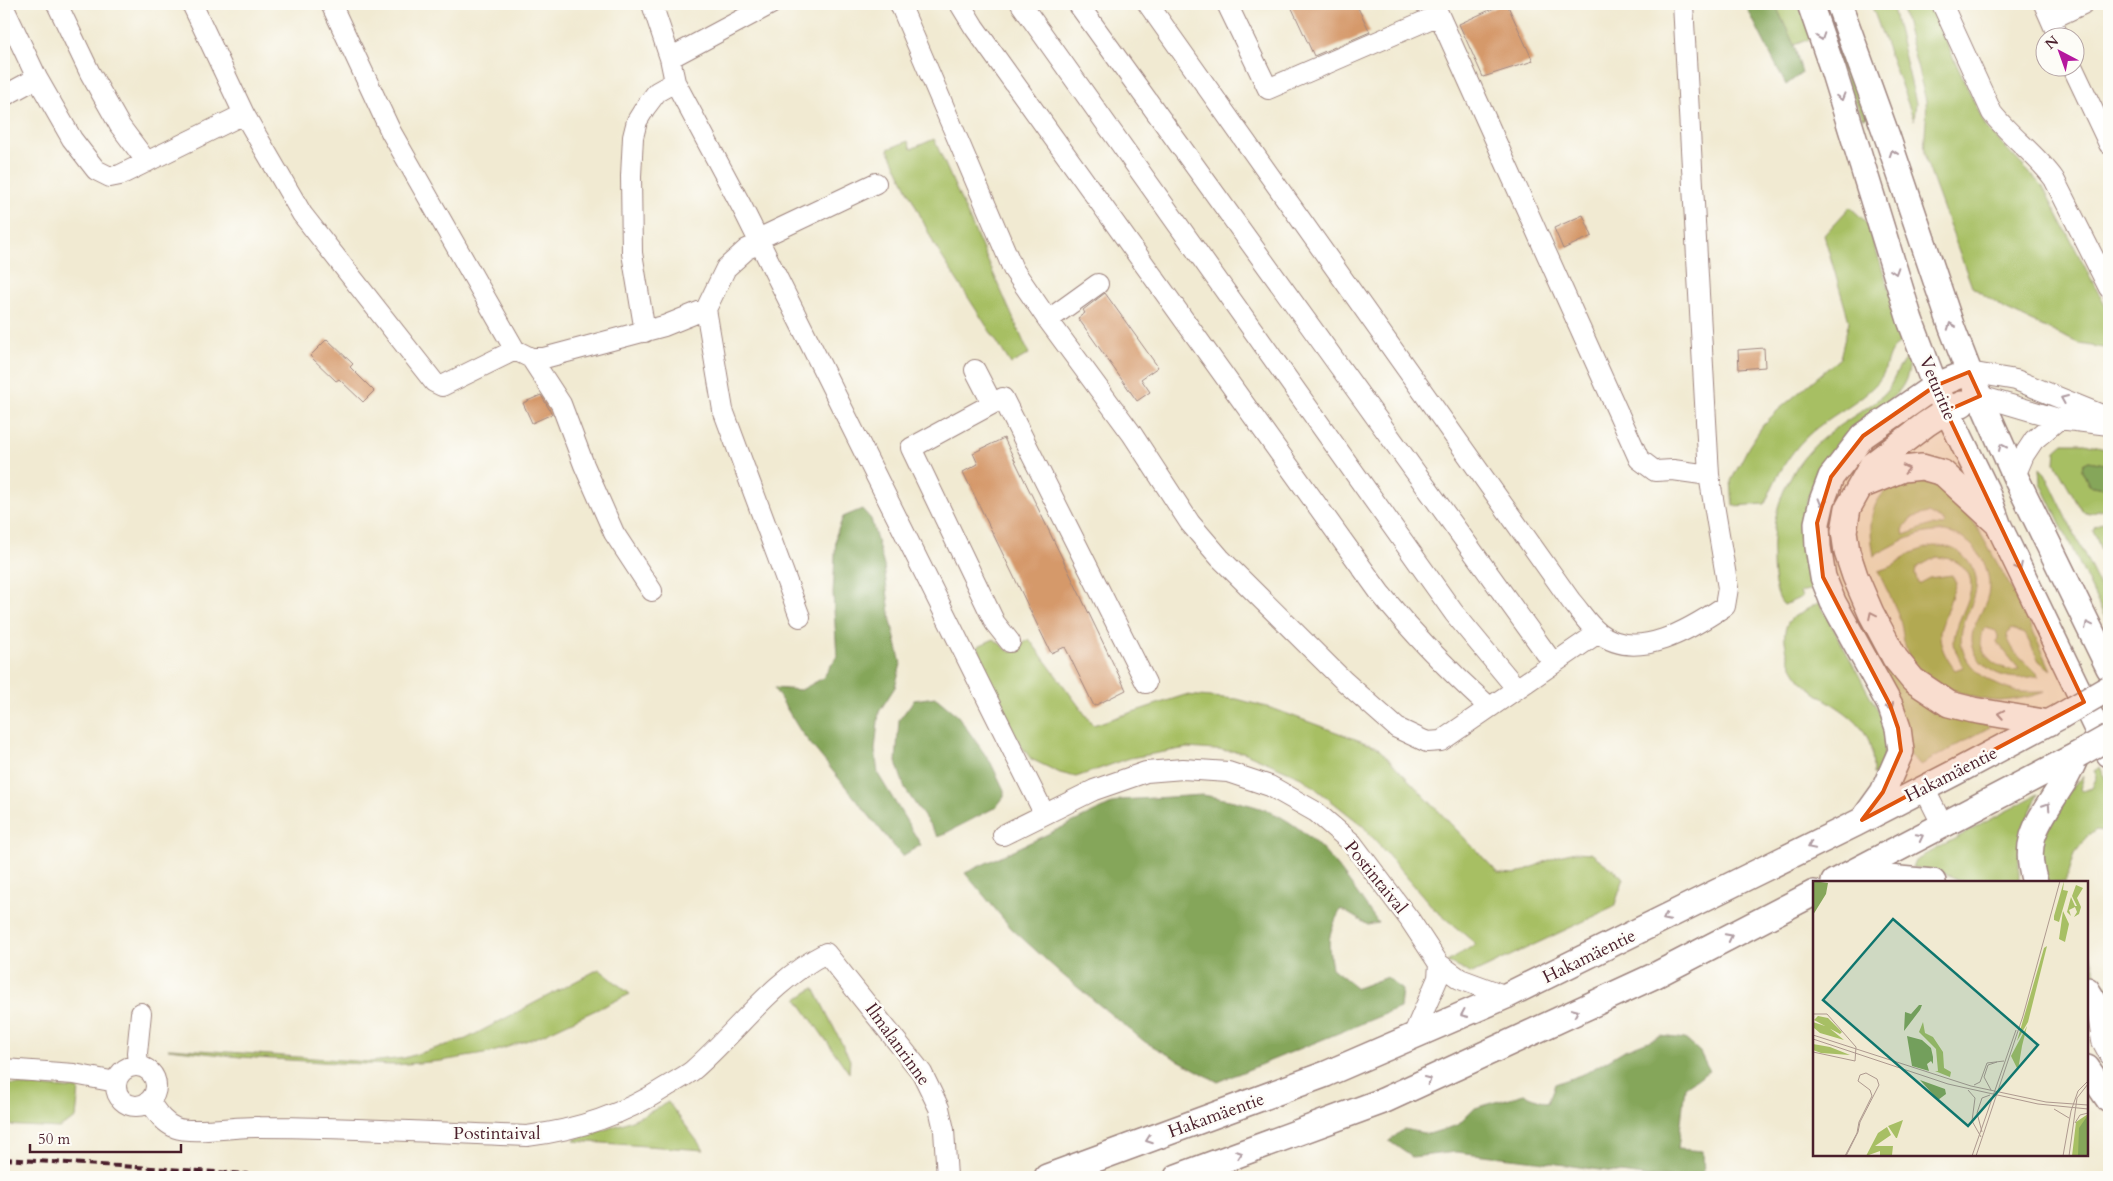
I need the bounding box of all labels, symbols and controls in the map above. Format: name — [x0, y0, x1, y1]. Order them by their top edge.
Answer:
north arrow — [2036, 28, 2086, 78]
text: N — [2041, 31, 2063, 54]
one-way arrow — [1816, 32, 1826, 41]
one-way arrow — [1835, 93, 1845, 101]
one-way arrow — [1889, 150, 1899, 158]
one-way arrow — [1889, 266, 1899, 275]
one-way arrow — [1947, 323, 1957, 331]
street label: Veturitie — [1913, 352, 1962, 424]
one-way arrow — [2060, 394, 2069, 405]
one-way arrow — [1998, 443, 2009, 452]
one-way arrow — [1902, 464, 1911, 475]
one-way arrow — [1818, 497, 1828, 506]
one-way arrow — [2013, 562, 2024, 571]
one-way arrow — [1868, 611, 1878, 620]
one-way arrow — [2084, 621, 2094, 630]
one-way arrow — [1884, 702, 1895, 711]
one-way arrow — [1996, 710, 2005, 720]
street label: Hakamäentie — [1901, 740, 2002, 808]
one-way arrow — [2041, 802, 2050, 812]
one-way arrow — [1915, 833, 1924, 844]
street label: Postintaival — [1338, 835, 1413, 919]
one-way arrow — [1807, 840, 1816, 850]
inset map — [1813, 881, 2088, 1156]
one-way arrow — [1662, 912, 1671, 922]
street label: Hakamäentie — [1538, 923, 1640, 990]
one-way arrow — [1723, 933, 1732, 943]
street label: Ilmalanrinne — [859, 998, 936, 1091]
one-way arrow — [1460, 1008, 1469, 1019]
one-way arrow — [1570, 1008, 1579, 1019]
one-way arrow — [1422, 1077, 1431, 1087]
street label: Hakamäentie — [1165, 1086, 1268, 1144]
scale bar — [30, 1121, 181, 1153]
street label: Postintaival — [453, 1121, 541, 1146]
text: 50 m — [38, 1129, 70, 1149]
one-way arrow — [1145, 1134, 1153, 1144]
one-way arrow — [1234, 1150, 1243, 1160]

